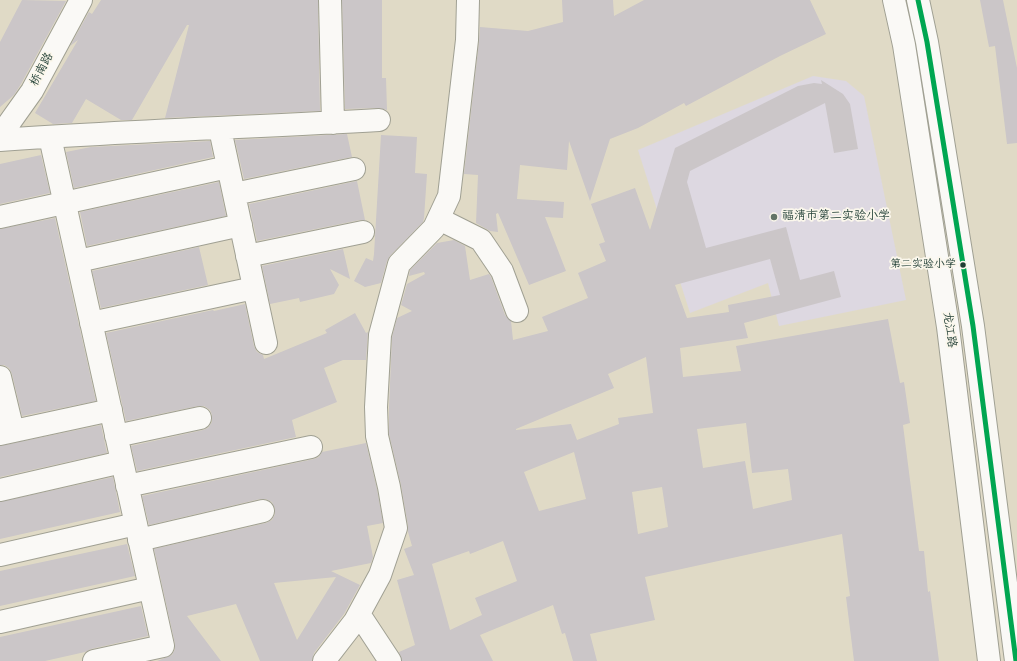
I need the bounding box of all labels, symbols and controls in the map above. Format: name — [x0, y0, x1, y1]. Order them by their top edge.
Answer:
street label: 桥南路 — [28, 51, 58, 89]
place label: 福清市第二实验小学 — [782, 210, 890, 224]
marker: 福清市第二实验小学 — [769, 212, 779, 222]
place label: 第二实验小学 — [890, 258, 956, 272]
marker: 第二实验小学 — [958, 260, 968, 270]
street label: 龙江路 — [938, 311, 958, 349]

